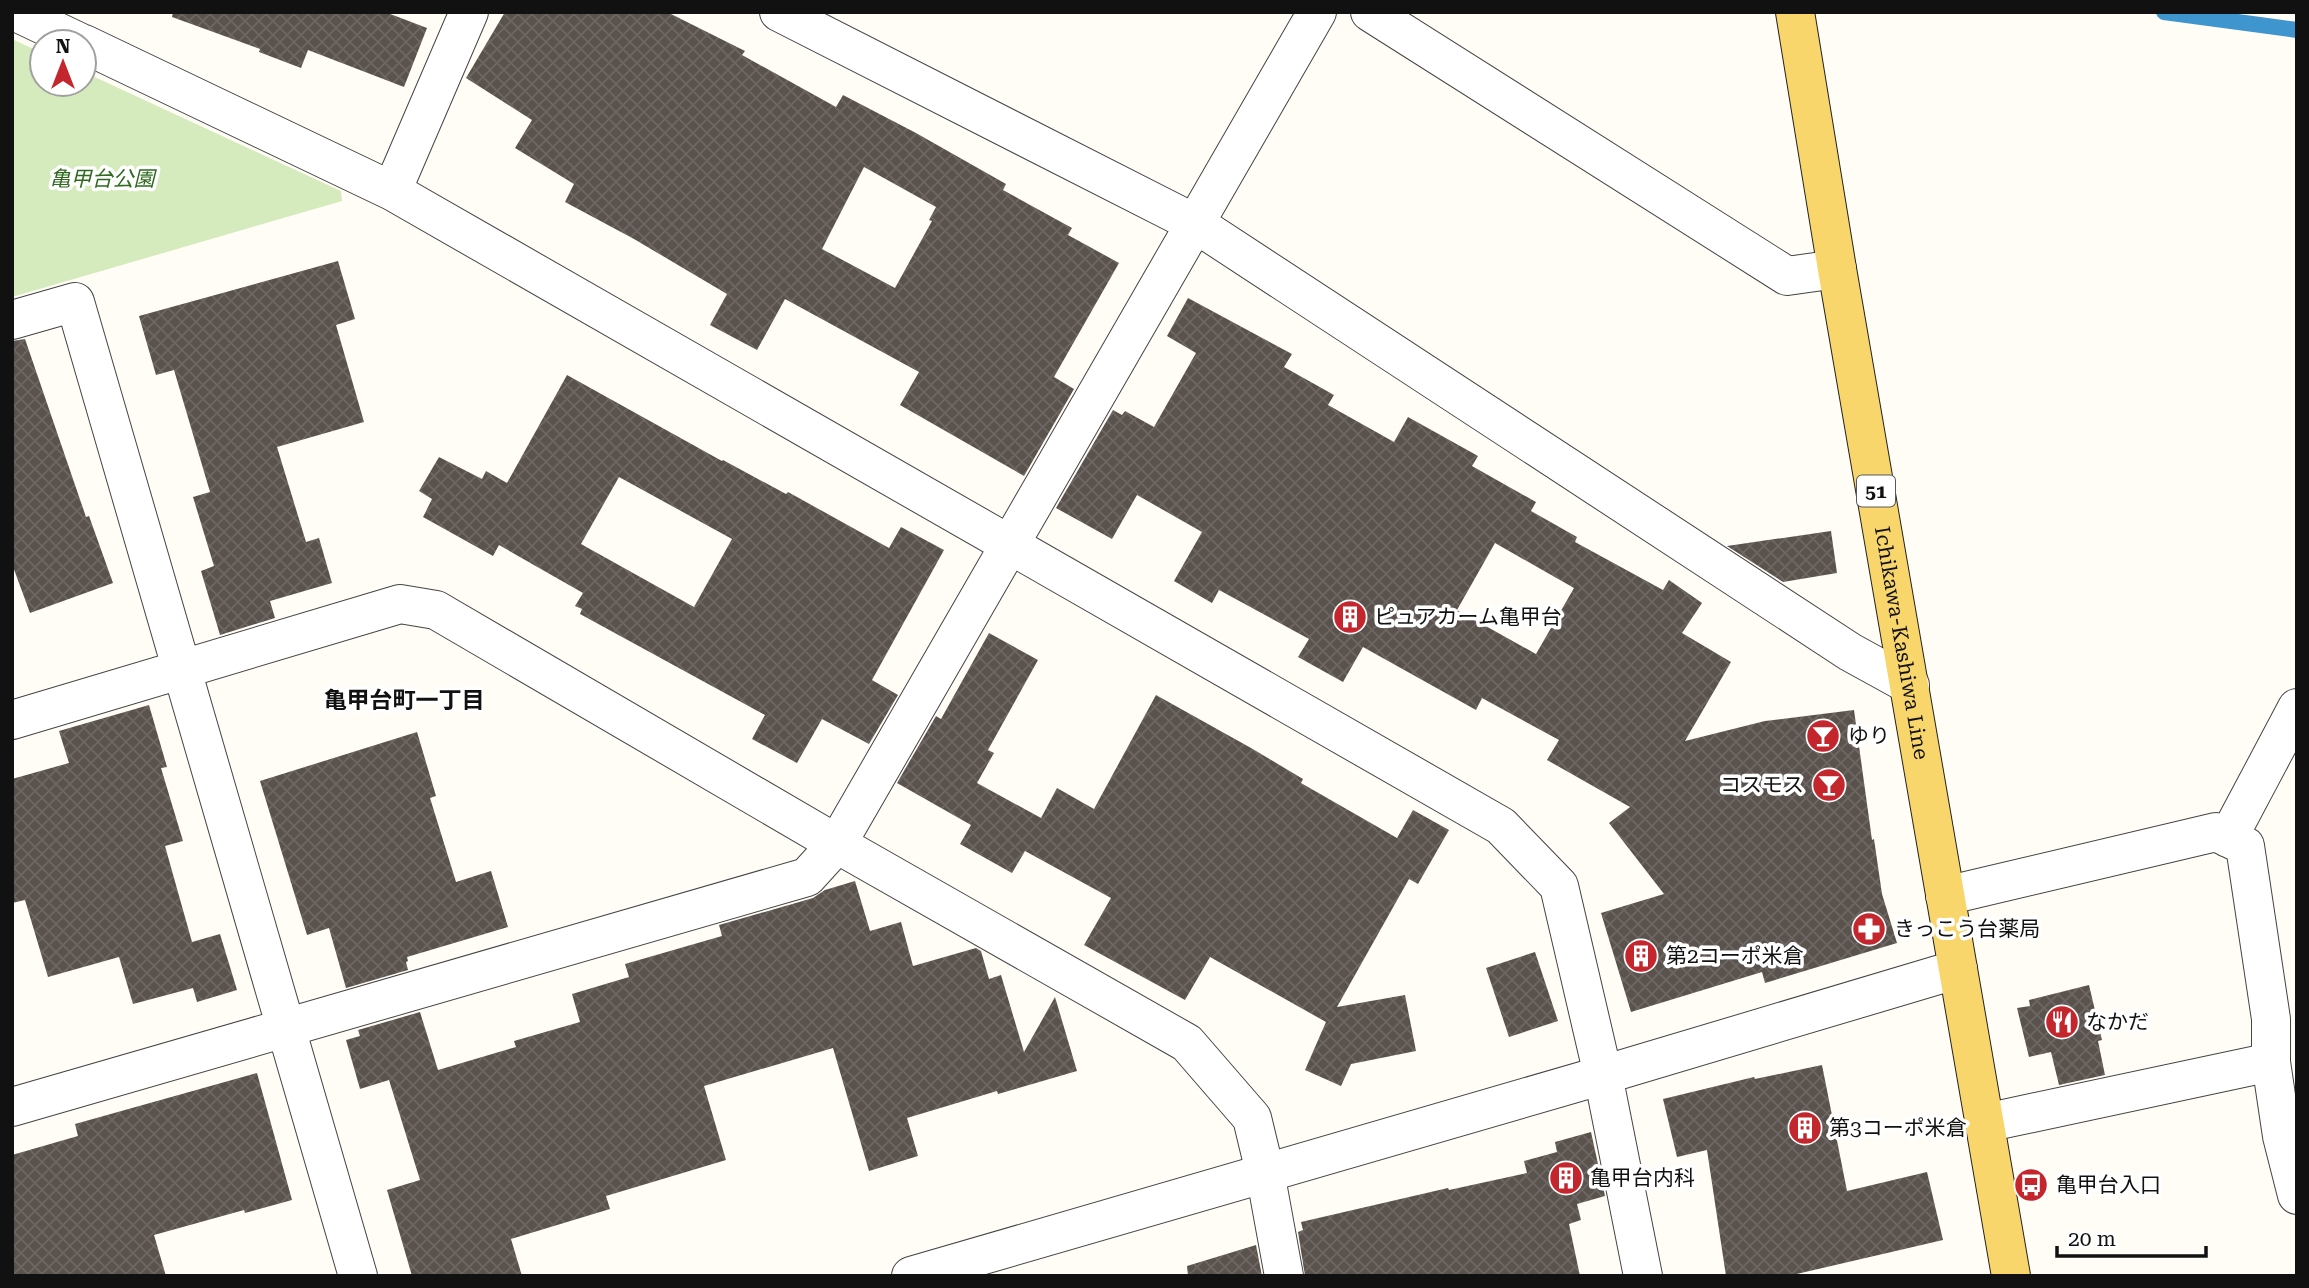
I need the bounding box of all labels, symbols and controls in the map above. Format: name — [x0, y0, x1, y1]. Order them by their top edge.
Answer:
north arrow — [28, 28, 98, 98]
text: N — [56, 35, 71, 58]
park label: 亀甲台公園 — [50, 167, 157, 191]
road number: 51 — [1857, 476, 1895, 506]
street label: Ichikawa-Kashiwa Line — [1870, 525, 1934, 761]
building icon: ピュアカーム亀甲台 — [1331, 598, 1369, 636]
place label: ピュアカーム亀甲台 — [1374, 605, 1562, 629]
district label: 亀甲台町一丁目 — [324, 687, 485, 714]
bar icon: ゆり — [1804, 717, 1842, 755]
place label: ゆり — [1848, 724, 1890, 748]
bar icon: コスモス — [1810, 766, 1848, 804]
place label: コスモス — [1720, 773, 1804, 797]
pharmacy icon: きっこう台薬局 — [1850, 910, 1888, 948]
place label: きっこう台薬局 — [1894, 917, 2040, 941]
building icon: 第2コーポ米倉 — [1622, 937, 1660, 975]
place label: 第2コーポ米倉 — [1666, 944, 1804, 968]
restaurant icon: なかだ — [2043, 1003, 2081, 1041]
place label: なかだ — [2086, 1010, 2149, 1034]
building icon: 第3コーポ米倉 — [1786, 1109, 1824, 1147]
place label: 第3コーポ米倉 — [1829, 1116, 1967, 1140]
building icon: 亀甲台内科 — [1547, 1159, 1585, 1197]
place label: 亀甲台内科 — [1590, 1166, 1695, 1190]
bus stop icon: 亀甲台入口 — [2012, 1166, 2050, 1204]
place label: 亀甲台入口 — [2056, 1173, 2161, 1197]
scale bar — [2057, 1214, 2206, 1258]
text: 20 m — [2068, 1227, 2116, 1251]

